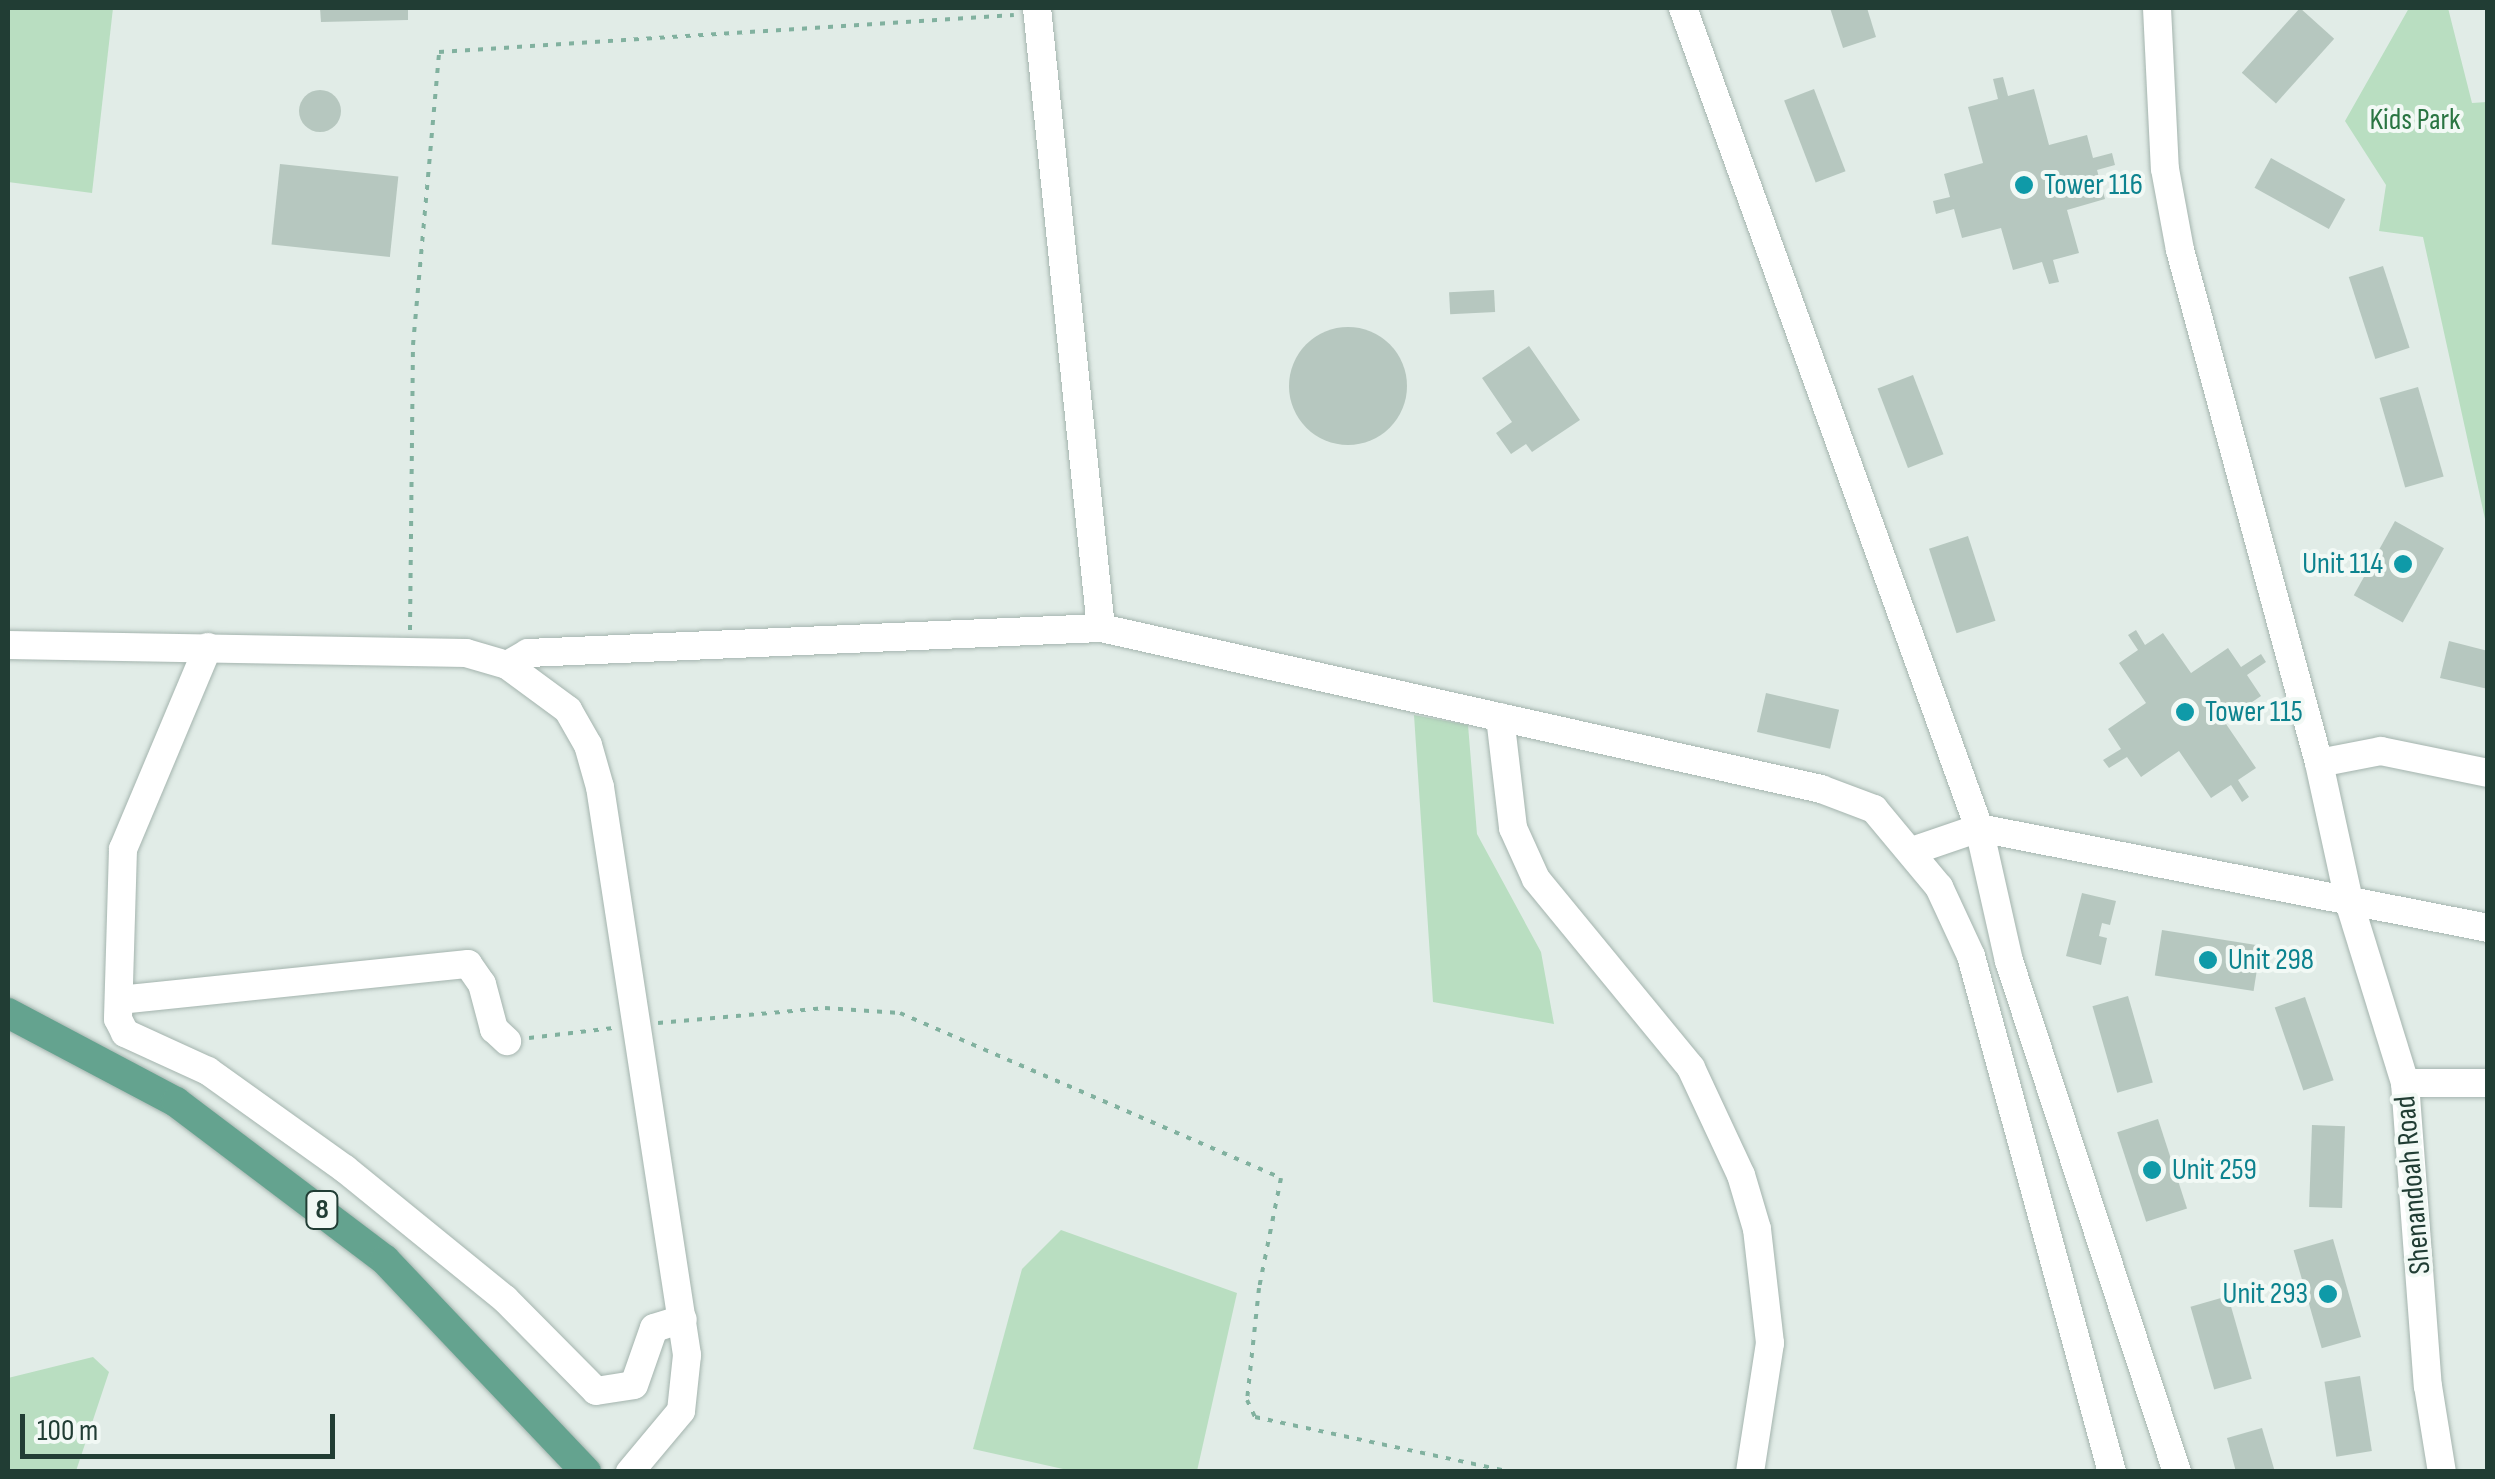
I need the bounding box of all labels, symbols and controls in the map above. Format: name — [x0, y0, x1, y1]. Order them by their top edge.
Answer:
park label: Kids Park — [2369, 102, 2461, 138]
place label: Tower 116 — [2044, 167, 2143, 203]
marker: Tower 116 — [2013, 174, 2035, 196]
place label: Unit 114 — [2302, 546, 2383, 582]
marker: Unit 114 — [2392, 553, 2414, 575]
place label: Tower 115 — [2205, 694, 2303, 730]
marker: Tower 115 — [2174, 701, 2196, 723]
place label: Unit 298 — [2228, 942, 2314, 978]
marker: Unit 298 — [2197, 949, 2219, 971]
street label: Shenandoah Road — [2387, 1094, 2439, 1276]
place label: Unit 259 — [2172, 1152, 2257, 1188]
marker: Unit 259 — [2141, 1159, 2163, 1181]
road number: 8 — [304, 1187, 340, 1233]
place label: Unit 293 — [2223, 1276, 2308, 1312]
marker: Unit 293 — [2317, 1283, 2339, 1305]
scale bar — [25, 1394, 340, 1456]
text: 100 m — [37, 1413, 98, 1449]

